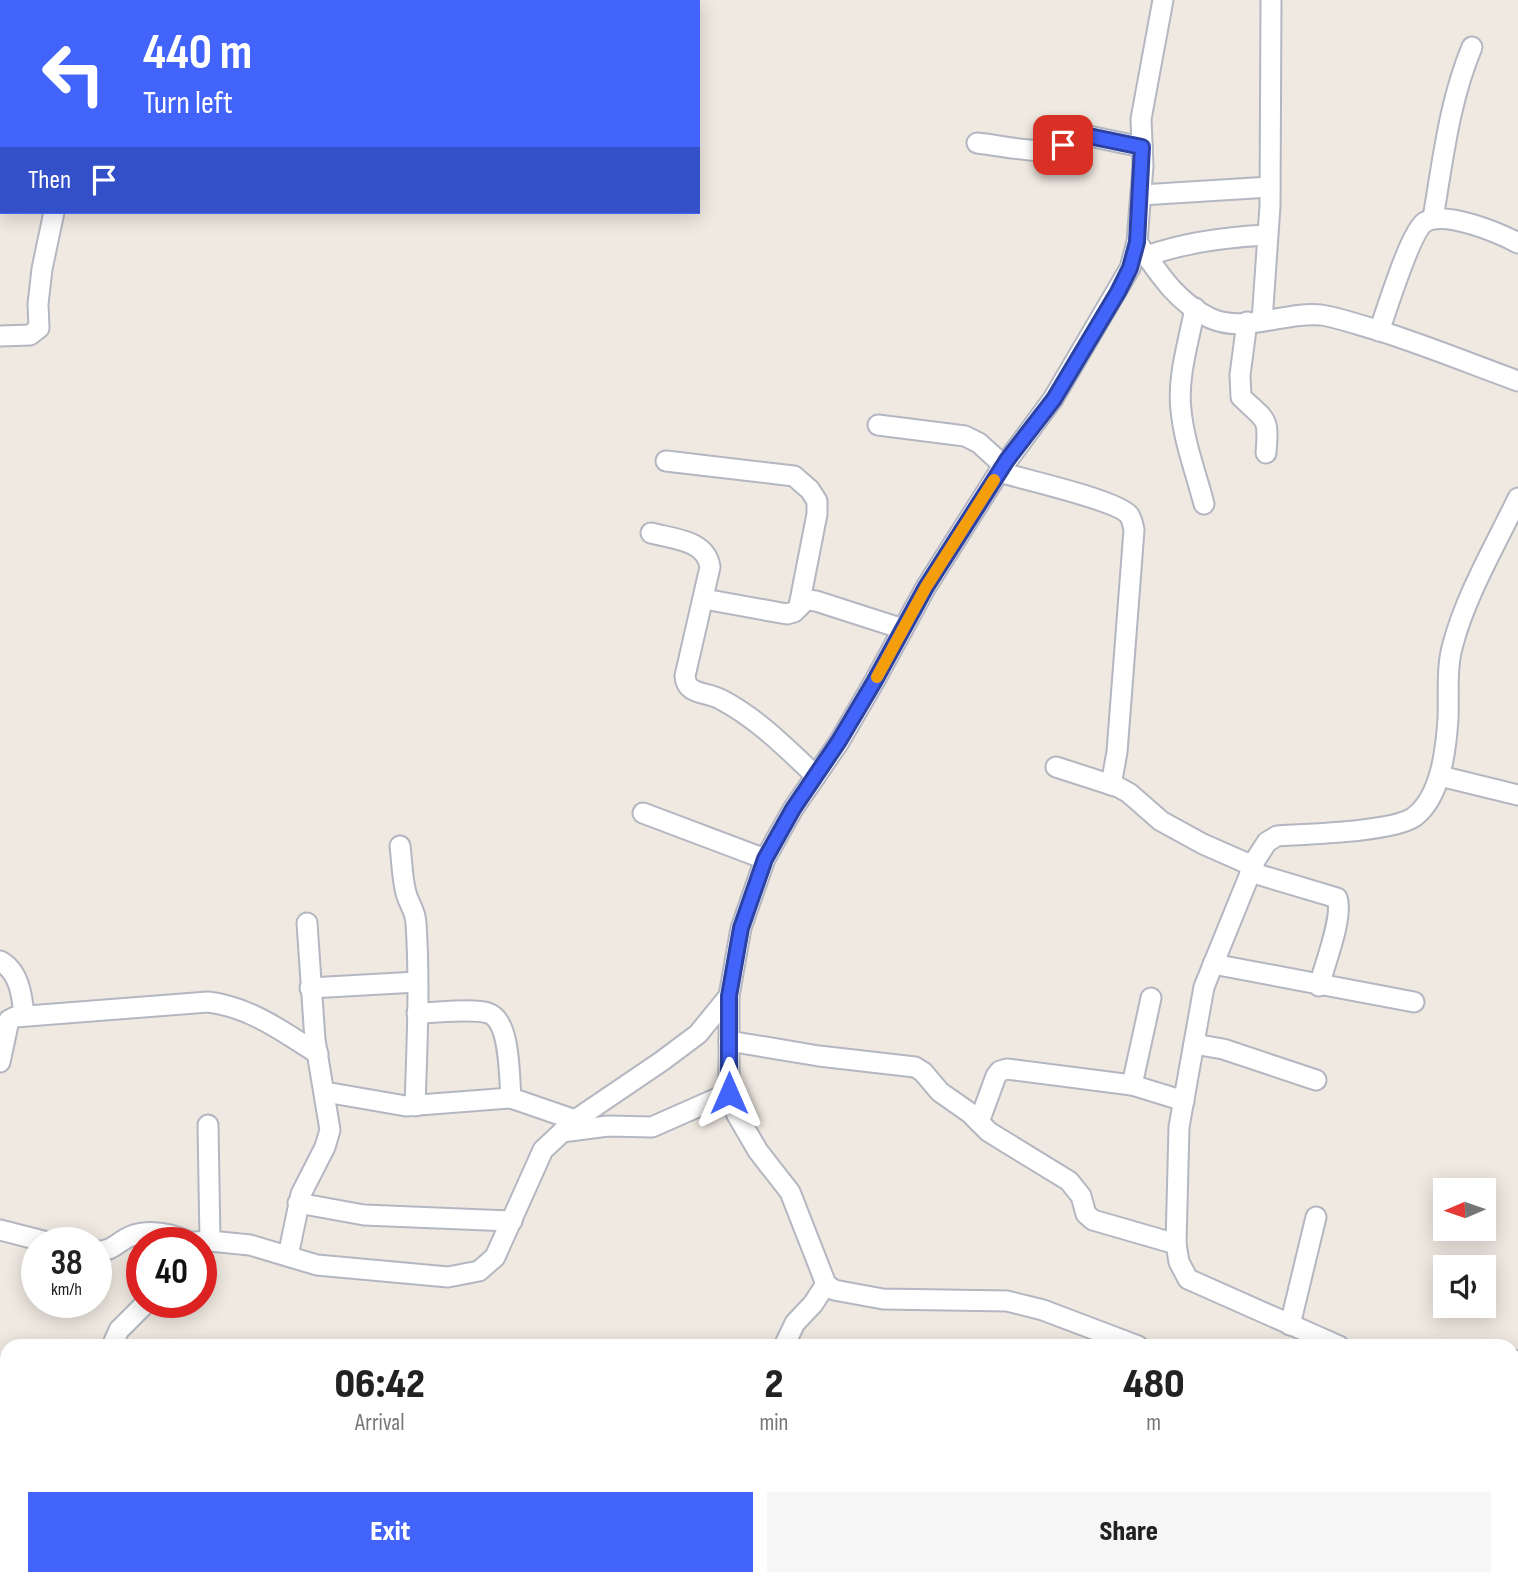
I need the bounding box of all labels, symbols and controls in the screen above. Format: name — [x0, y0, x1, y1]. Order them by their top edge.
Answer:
text: 440 m — [143, 24, 252, 83]
icon: left — [28, 28, 119, 119]
text: Turn left — [143, 84, 233, 123]
pin — [1033, 115, 1093, 175]
icon: arrive — [1044, 126, 1082, 164]
icon: arrive — [85, 161, 123, 199]
text: Then — [28, 165, 71, 196]
position arrow — [692, 1056, 766, 1130]
north arrow — [1433, 1178, 1496, 1241]
map controls — [1433, 1178, 1496, 1318]
speed limit sign: 40 — [126, 1227, 217, 1318]
text: 38 — [50, 1242, 83, 1285]
button: sound — [1433, 1255, 1496, 1318]
text: km/h — [51, 1279, 82, 1300]
text: 06:42 — [335, 1359, 425, 1410]
text: 2 — [765, 1359, 783, 1410]
text: 480 — [1123, 1359, 1184, 1410]
text: Arrival — [355, 1409, 404, 1437]
text: min — [759, 1409, 788, 1437]
text: m — [1146, 1409, 1161, 1437]
button: Exit — [28, 1492, 753, 1572]
button: Share — [767, 1492, 1491, 1572]

